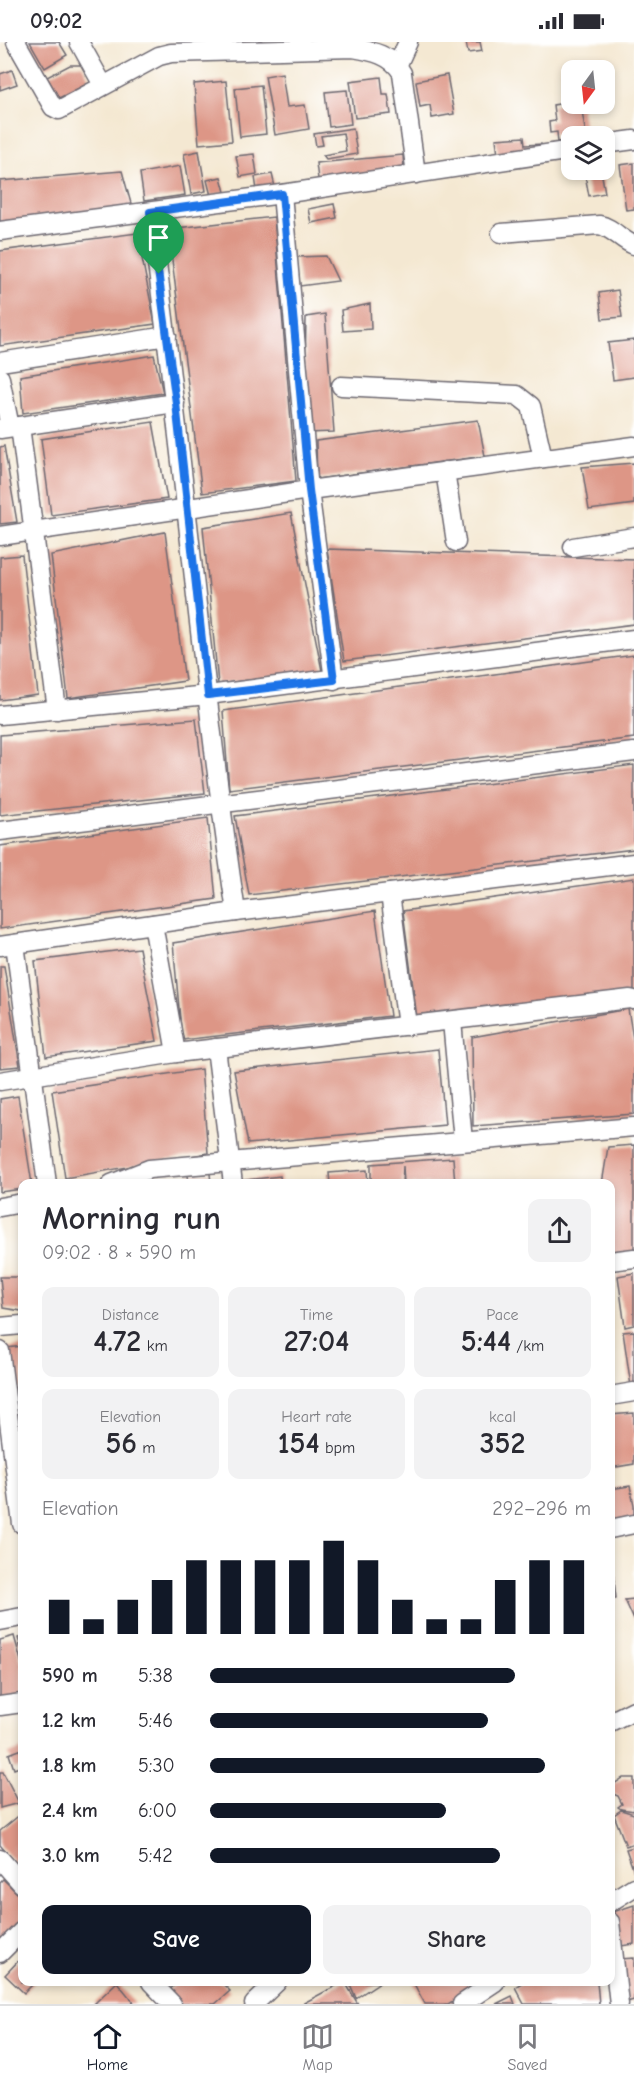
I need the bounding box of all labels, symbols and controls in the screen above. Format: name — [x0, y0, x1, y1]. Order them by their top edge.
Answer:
text: 09:02 — [30, 8, 82, 34]
north arrow — [561, 60, 615, 114]
map controls — [561, 60, 615, 180]
button: layers — [561, 126, 615, 180]
pin — [133, 212, 184, 274]
icon: arrive — [142, 221, 175, 254]
text: Morning run — [42, 1199, 221, 1237]
button: share — [528, 1199, 591, 1262]
text: 09:02 · 8 × 590 m — [42, 1241, 196, 1264]
text: Distance — [102, 1306, 159, 1324]
text: Time — [300, 1306, 333, 1324]
text: Pace — [486, 1306, 519, 1324]
text: 4.72 — [93, 1324, 141, 1359]
text: 27:04 — [284, 1324, 349, 1359]
text: 5:44 — [461, 1324, 511, 1359]
text: km — [141, 1337, 168, 1355]
text: /km — [511, 1337, 544, 1355]
text: Elevation — [100, 1408, 161, 1426]
text: Heart rate — [281, 1408, 352, 1426]
text: kcal — [489, 1408, 516, 1426]
text: 56 — [105, 1426, 137, 1461]
text: 154 — [278, 1426, 320, 1461]
text: 352 — [480, 1426, 525, 1461]
text: m — [137, 1439, 156, 1457]
text: bpm — [320, 1439, 355, 1457]
text: Elevation — [42, 1497, 119, 1520]
text: 292–296 m — [492, 1497, 591, 1520]
text: 590 m — [42, 1664, 98, 1687]
text: 5:38 — [138, 1664, 173, 1687]
text: 1.2 km — [42, 1709, 96, 1732]
text: 5:46 — [138, 1709, 173, 1732]
text: 1.8 km — [42, 1754, 97, 1777]
text: 5:30 — [138, 1754, 175, 1777]
text: 2.4 km — [42, 1799, 98, 1822]
text: 6:00 — [138, 1799, 177, 1822]
text: 3.0 km — [42, 1844, 100, 1867]
text: 5:42 — [138, 1844, 173, 1867]
button: Save — [42, 1905, 311, 1974]
button: Share — [323, 1905, 591, 1974]
tab: Home — [87, 2020, 128, 2074]
tab: Map — [301, 2020, 334, 2074]
tab: Saved — [507, 2020, 547, 2074]

